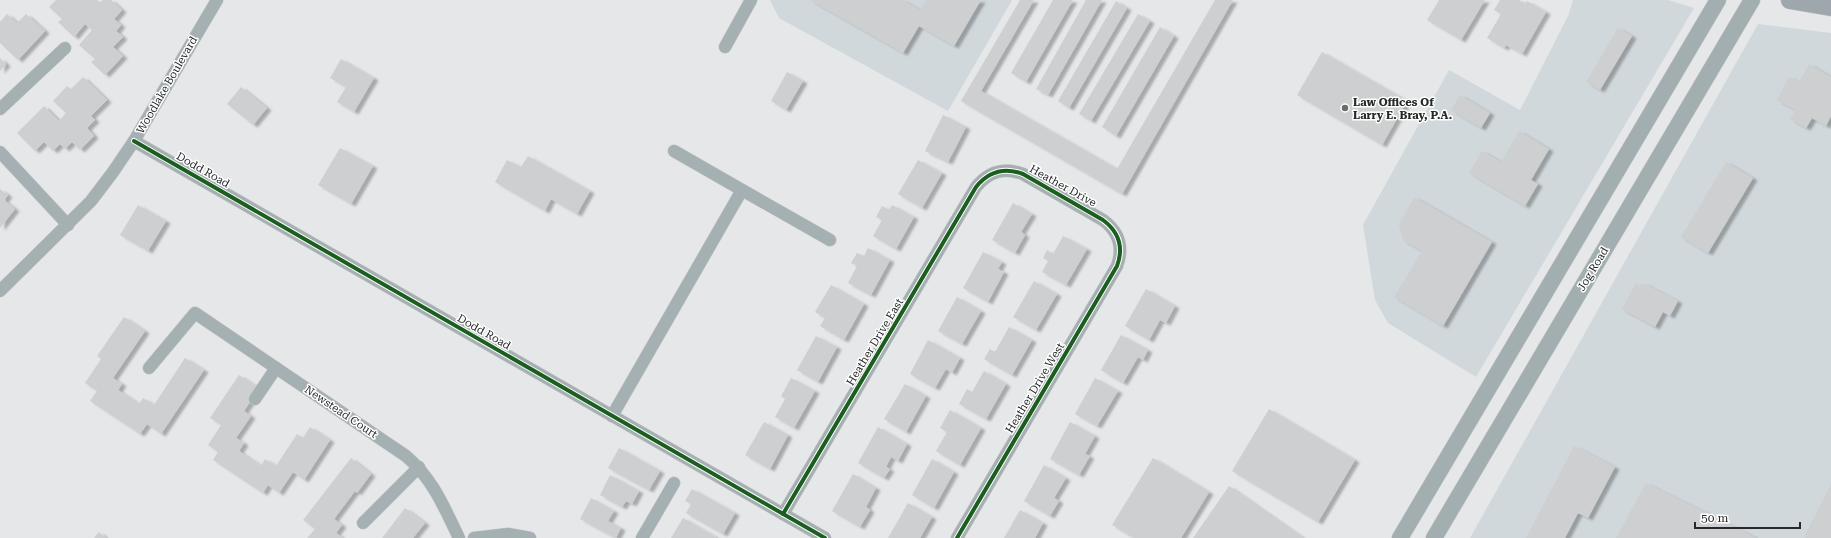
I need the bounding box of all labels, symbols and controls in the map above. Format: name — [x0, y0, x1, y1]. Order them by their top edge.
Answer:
street label: Woodlake Boulevard — [134, 34, 200, 136]
place label: Law Offices Of Larry E. Bray, P.A. — [1353, 96, 1452, 122]
marker: Law Offices Of Larry E. Bray, P.A. — [1340, 103, 1350, 113]
street label: Dodd Road — [174, 150, 232, 190]
street label: Heather Drive — [1027, 162, 1099, 210]
street label: Jog Road — [1575, 245, 1611, 293]
street label: Heather Drive East — [844, 296, 906, 388]
street label: Dodd Road — [455, 312, 513, 352]
street label: Heather Drive West — [1003, 341, 1067, 435]
street label: Newstead Court — [302, 383, 380, 441]
scale bar — [1695, 504, 1800, 530]
text: 50 m — [1701, 511, 1728, 525]

